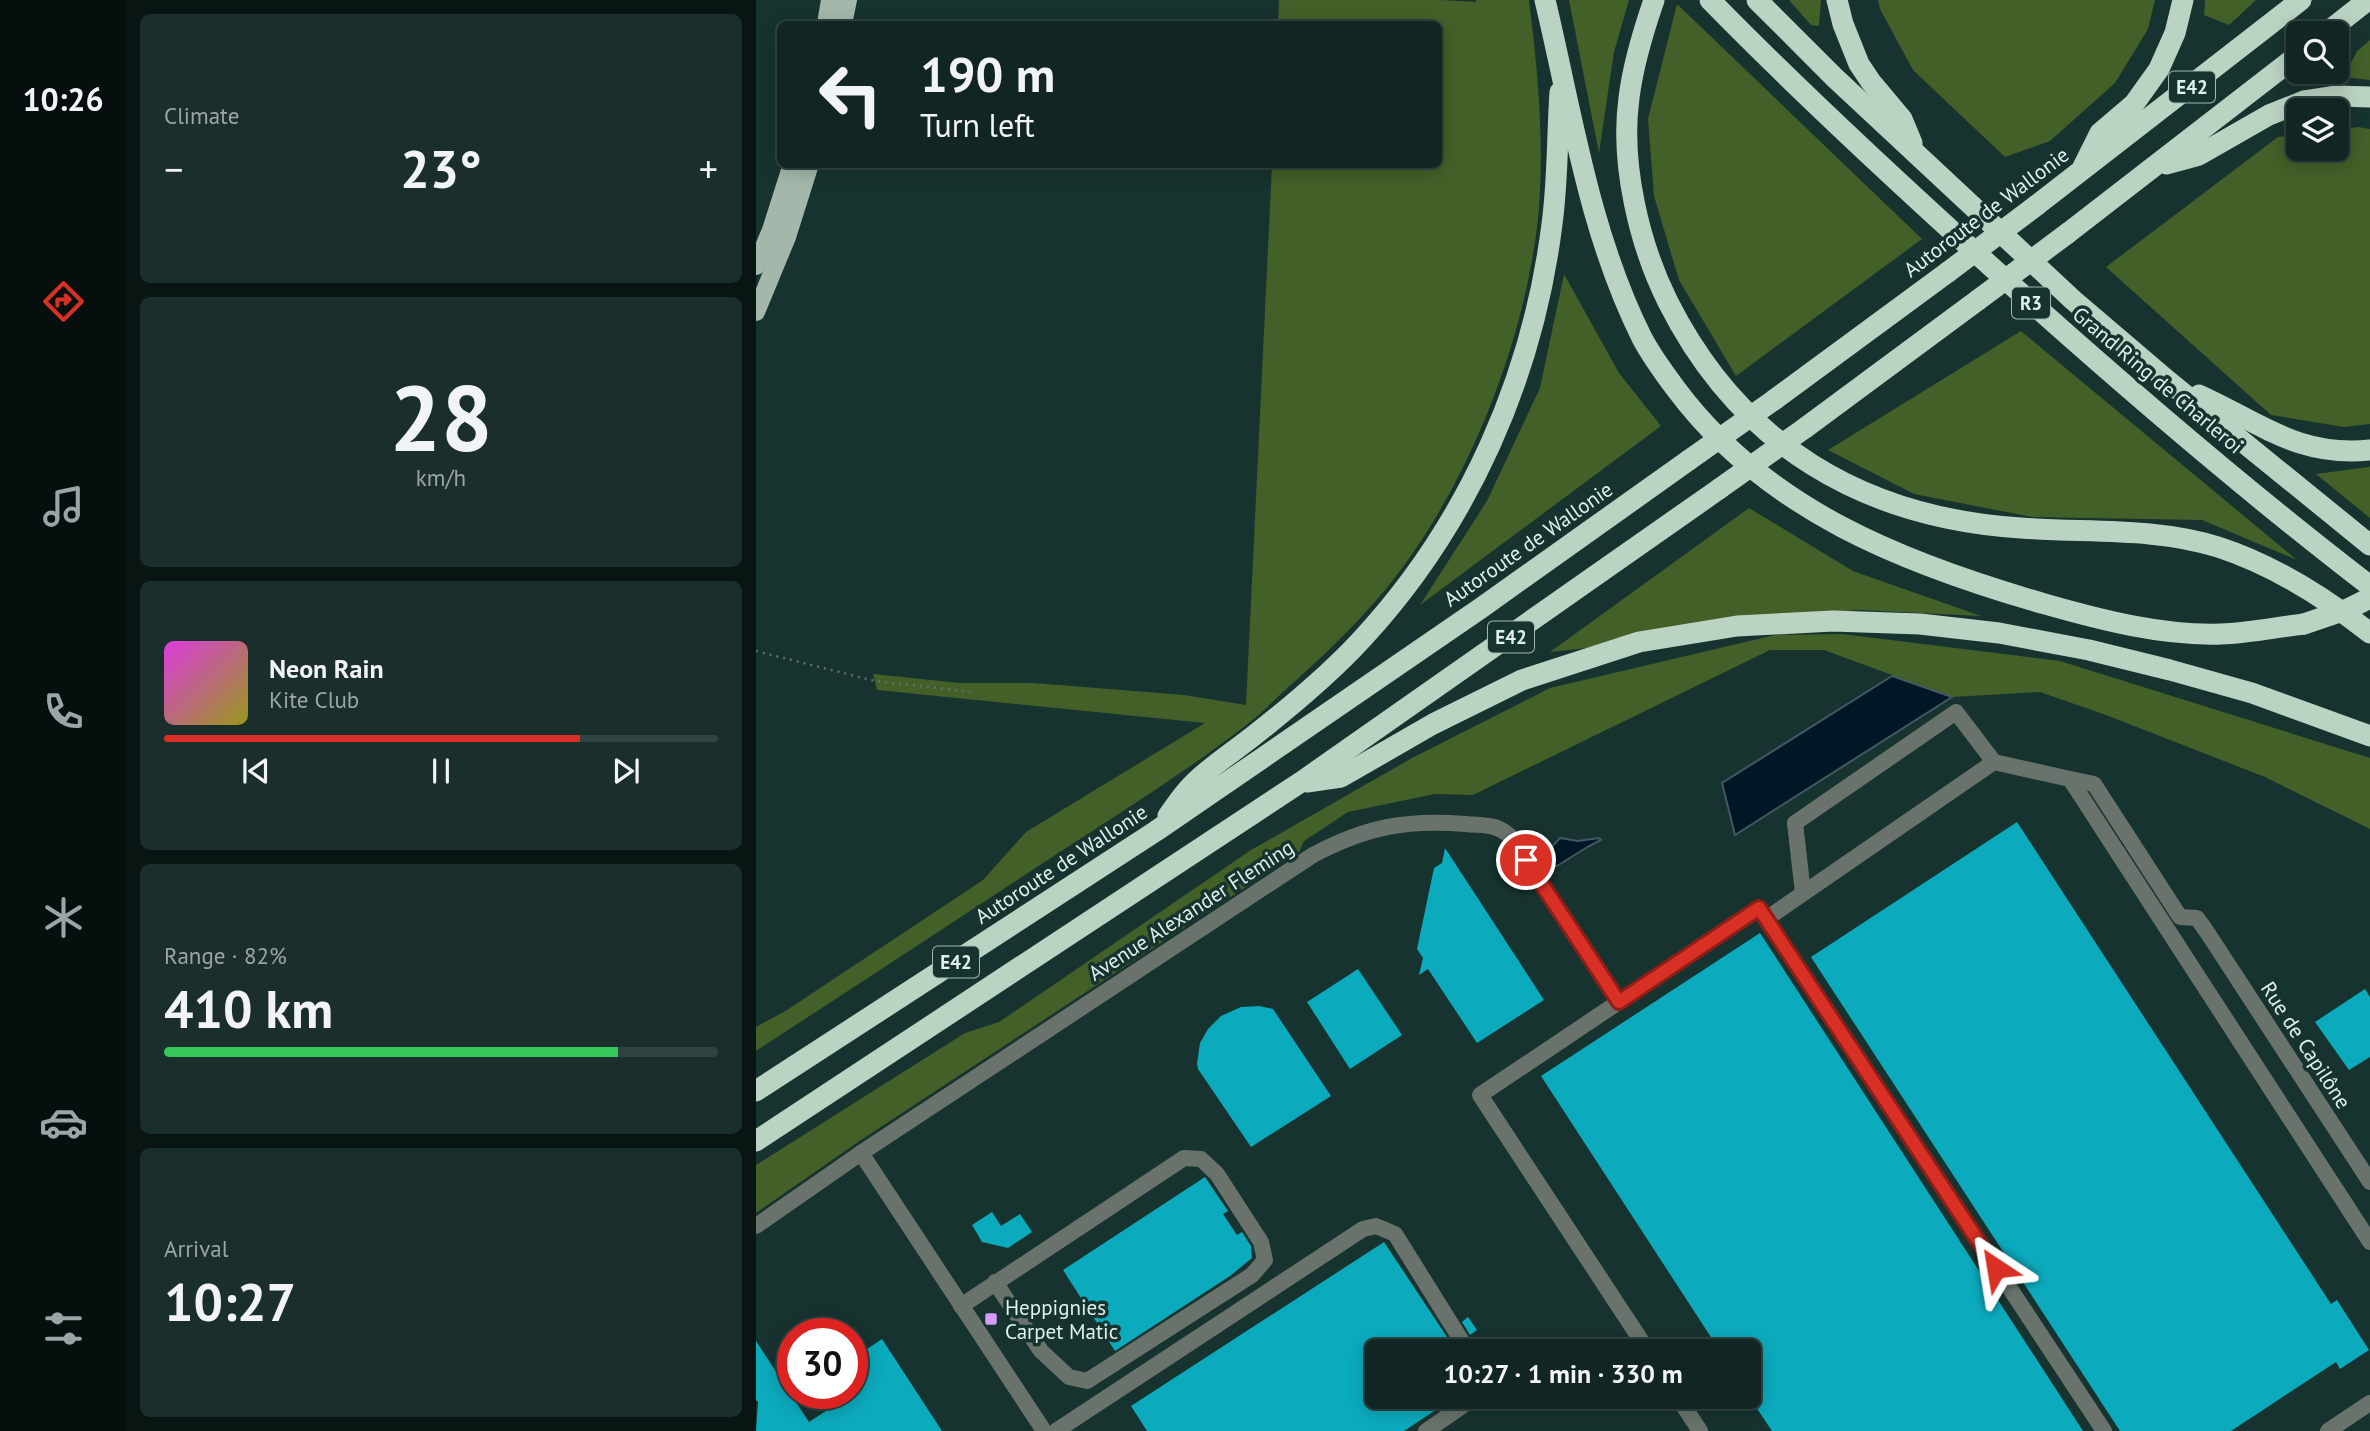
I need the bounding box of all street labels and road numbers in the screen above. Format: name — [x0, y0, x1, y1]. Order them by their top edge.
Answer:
road number: E42 — [2169, 72, 2215, 102]
street label: Autoroute de Wallonie — [1898, 141, 2074, 283]
road number: R3 — [2012, 288, 2050, 318]
street label: Grand Ring de Charleroi — [2067, 301, 2249, 459]
street label: Autoroute de Wallonie — [1438, 476, 1618, 612]
road number: E42 — [1488, 622, 1534, 652]
street label: Autoroute de Wallonie — [970, 798, 1152, 930]
street label: Avenue Alexander Fleming — [1083, 833, 1299, 987]
road number: E42 — [933, 946, 979, 978]
street label: Rue de Capilône — [2255, 976, 2357, 1114]

